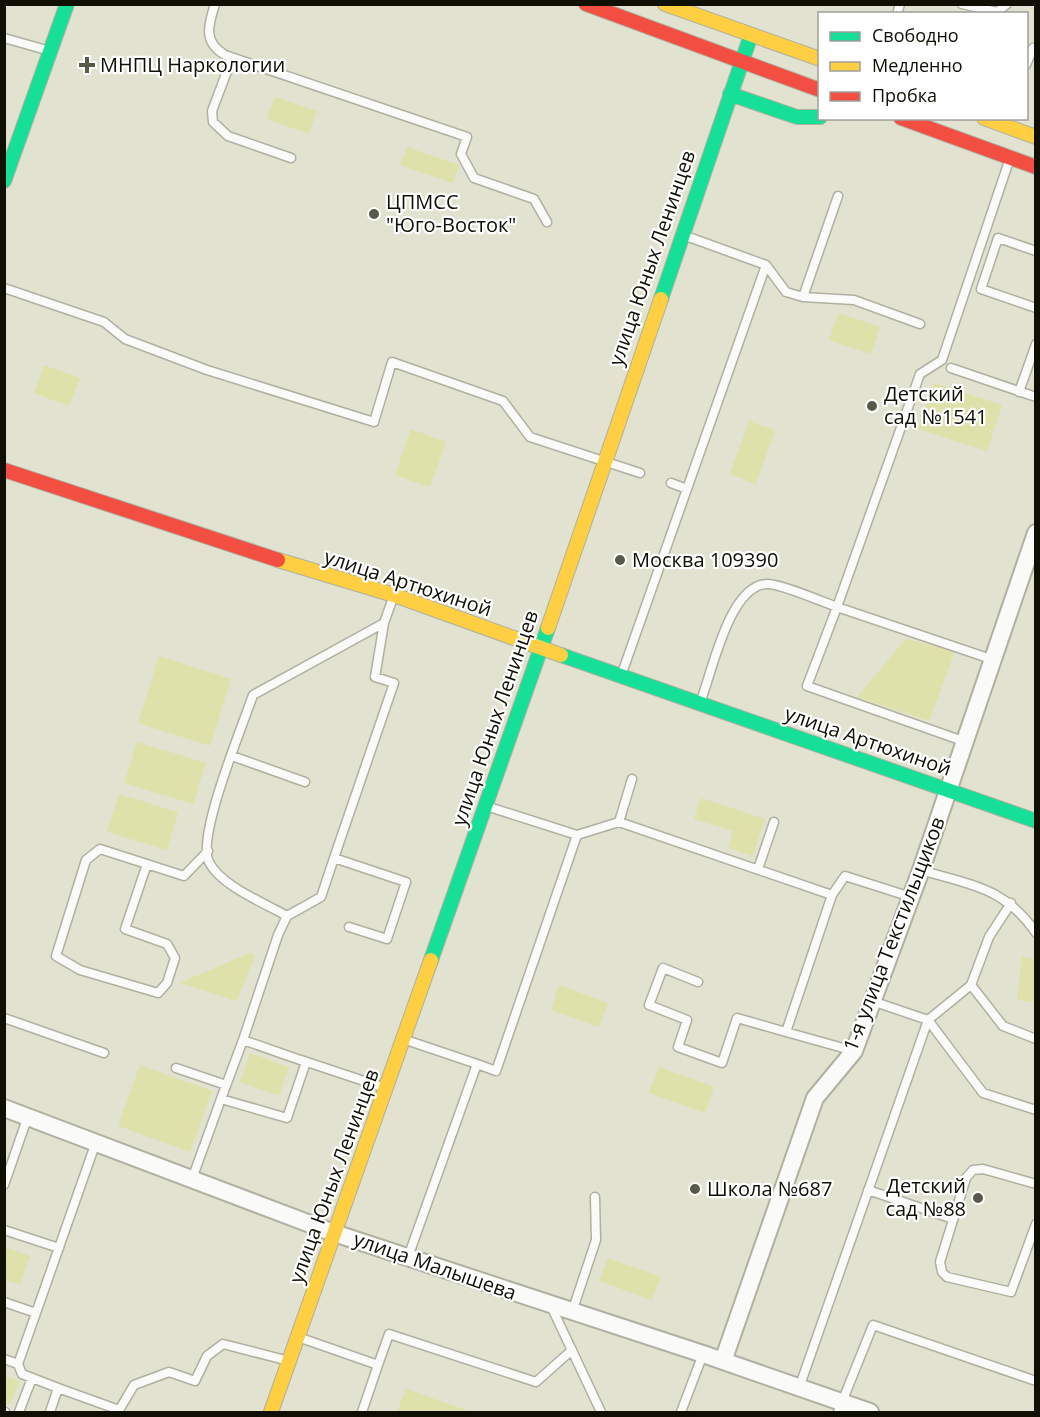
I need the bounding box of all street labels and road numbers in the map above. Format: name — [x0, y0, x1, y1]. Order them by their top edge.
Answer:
street label: улица Юных Ленинцев — [602, 147, 701, 369]
street label: улица Артюхиной — [321, 543, 495, 622]
street label: улица Юных Ленинцев — [445, 607, 544, 829]
street label: улица Артюхиной — [781, 699, 955, 782]
street label: 1-я улица Текстильщиков — [836, 813, 951, 1055]
street label: улица Юных Ленинцев — [282, 1065, 385, 1287]
street label: улица Малышева — [350, 1225, 520, 1306]

